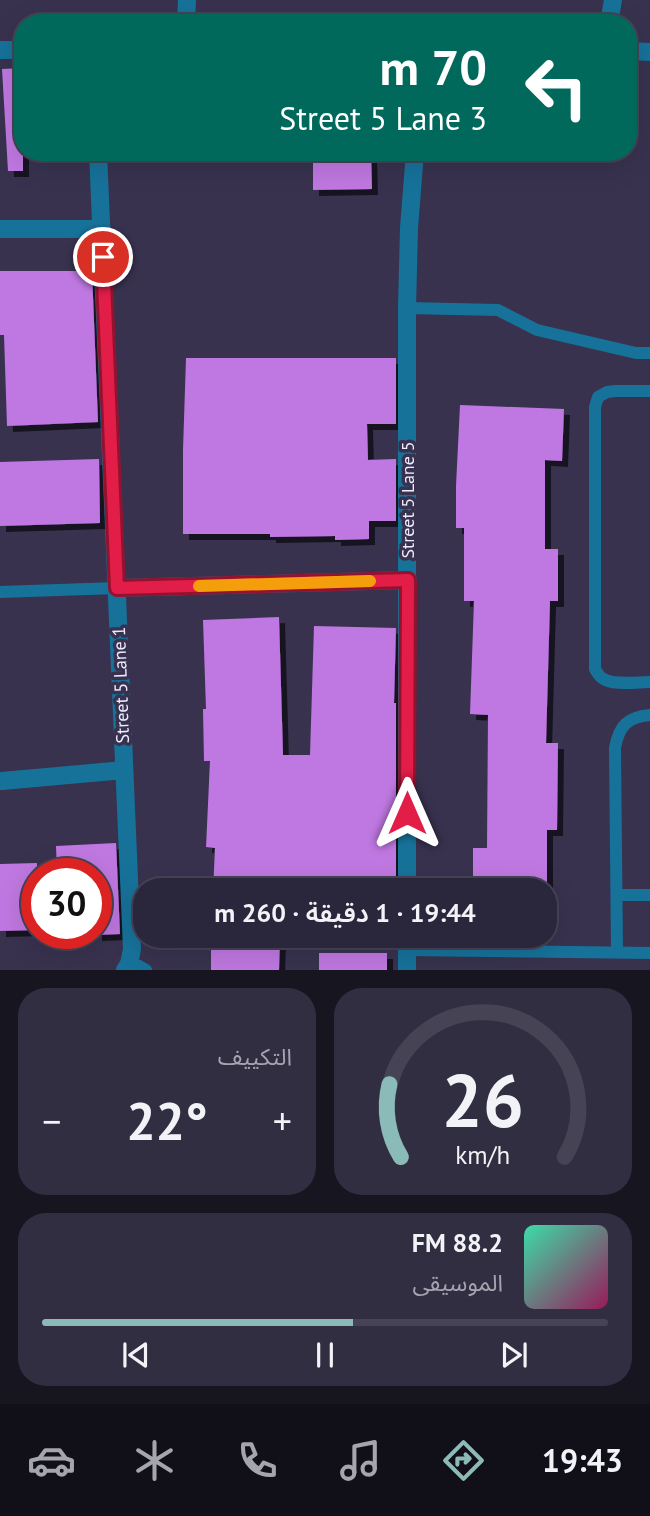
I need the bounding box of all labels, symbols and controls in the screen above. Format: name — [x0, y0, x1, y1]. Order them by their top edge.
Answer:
text: 70 m — [380, 35, 487, 99]
icon: left — [511, 42, 602, 133]
text: Street 5 Lane 3 — [279, 97, 487, 139]
pin — [73, 227, 133, 287]
icon: arrive — [84, 238, 122, 276]
street label: Street 5 Lane 5 — [396, 442, 419, 558]
street label: Street 5 Lane 1 — [107, 626, 134, 744]
position arrow — [370, 776, 444, 850]
speed limit sign: 30 — [21, 858, 112, 949]
text: 19:44 · 1 دقيقة · 260 m — [214, 896, 476, 929]
text: التكييف — [218, 1042, 292, 1071]
text: 26 — [442, 1054, 524, 1148]
text: 22° — [126, 1087, 208, 1154]
text: − — [42, 1096, 61, 1145]
text: + — [273, 1096, 292, 1145]
text: km/h — [456, 1139, 510, 1171]
text: 88.2 FM — [412, 1226, 503, 1259]
text: الموسيقى — [412, 1268, 503, 1297]
icon: previous — [117, 1336, 155, 1374]
icon: pause — [306, 1336, 344, 1374]
icon: next — [495, 1336, 533, 1374]
icon: car — [27, 1436, 76, 1485]
icon: climate — [130, 1436, 179, 1485]
icon: phone — [233, 1436, 282, 1485]
icon: music — [336, 1436, 385, 1485]
icon: directions — [439, 1436, 488, 1485]
text: 19:43 — [542, 1439, 623, 1481]

